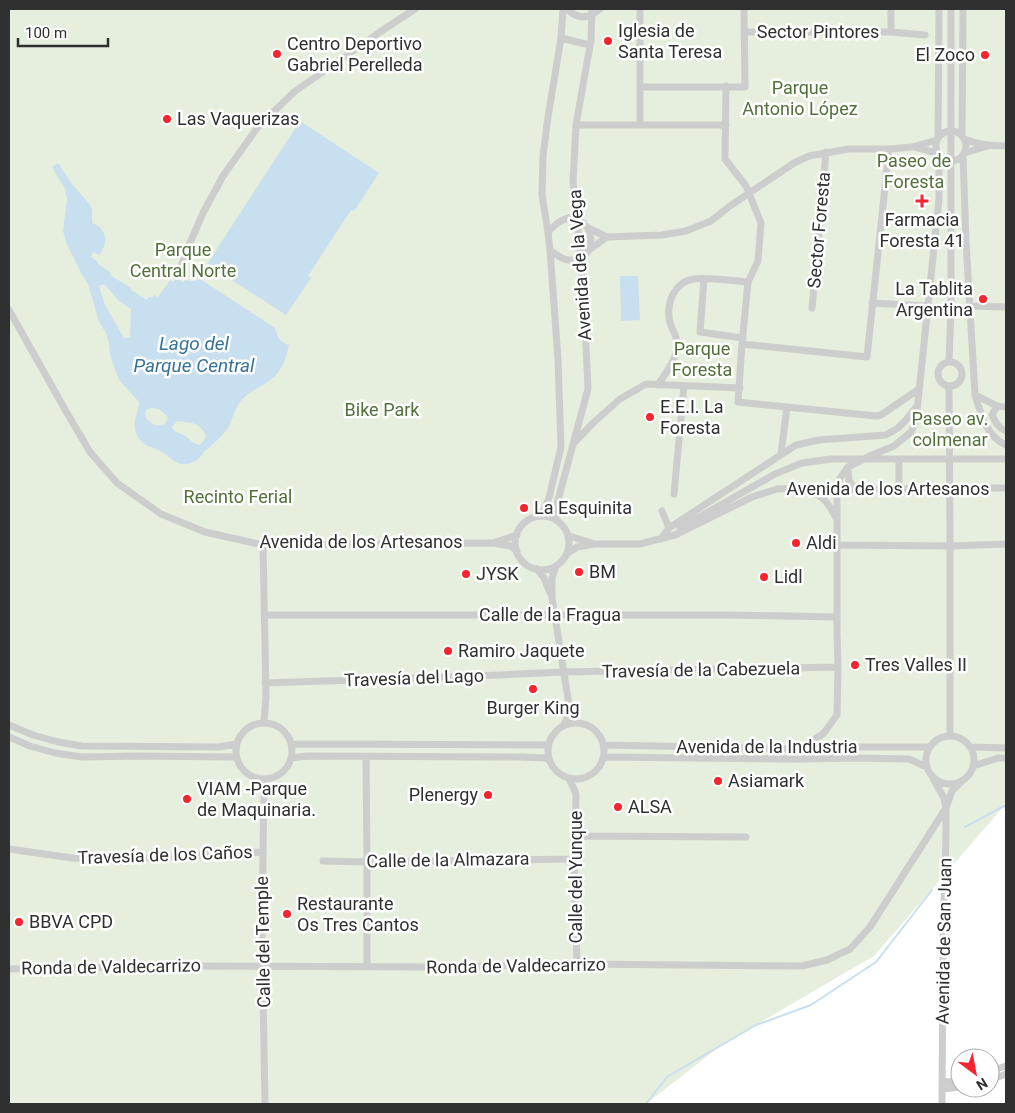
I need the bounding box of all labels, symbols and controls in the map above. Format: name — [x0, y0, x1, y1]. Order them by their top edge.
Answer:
scale bar — [18, 15, 108, 47]
place label: Iglesia de Santa Teresa — [618, 20, 722, 62]
street label: Sector Pintores — [757, 21, 879, 42]
text: 100 m — [25, 24, 67, 42]
place label: Centro Deportivo Gabriel Perelleda — [287, 33, 423, 75]
marker: Iglesia de Santa Teresa — [602, 35, 614, 47]
place label: El Zoco — [915, 44, 975, 65]
marker: Centro Deportivo Gabriel Perelleda — [271, 48, 283, 60]
marker: El Zoco — [979, 49, 991, 61]
park label: Parque Antonio López — [742, 77, 858, 119]
place label: Las Vaquerizas — [177, 108, 299, 129]
marker: Las Vaquerizas — [161, 113, 173, 125]
park label: Paseo de Foresta — [877, 150, 951, 192]
street label: Sector Foresta — [803, 171, 834, 289]
street label: Avenida de la Vega — [564, 189, 595, 341]
marker: Farmacia Foresta 41 — [916, 195, 928, 207]
place label: Farmacia Foresta 41 — [879, 209, 965, 251]
park label: Parque Central Norte — [130, 239, 236, 281]
place label: La Tablita Argentina — [895, 278, 973, 320]
marker: La Tablita Argentina — [977, 293, 989, 305]
water label: Lago del Parque Central — [133, 332, 255, 377]
park label: Parque Foresta — [672, 338, 732, 380]
place label: E.E.I. La Foresta — [660, 396, 724, 438]
park label: Bike Park — [345, 399, 420, 420]
park label: Paseo av. colmenar — [912, 408, 988, 450]
marker: E.E.I. La Foresta — [644, 411, 656, 423]
street label: Avenida de los Artesanos — [786, 478, 990, 499]
park label: Recinto Ferial — [184, 486, 292, 507]
place label: La Esquinita — [534, 497, 632, 518]
marker: La Esquinita — [518, 502, 530, 514]
street label: Avenida de los Artesanos — [259, 531, 463, 552]
place label: Aldi — [806, 532, 837, 553]
marker: Aldi — [790, 537, 802, 549]
place label: BM — [589, 561, 616, 582]
place label: JYSK — [476, 563, 519, 584]
marker: BM — [573, 566, 585, 578]
place label: Lidl — [774, 566, 803, 587]
marker: JYSK — [460, 568, 472, 580]
marker: Lidl — [758, 571, 770, 583]
street label: Calle de la Fragua — [479, 604, 621, 625]
place label: Ramiro Jaquete — [458, 640, 585, 661]
marker: Ramiro Jaquete — [442, 645, 454, 657]
place label: Tres Valles II — [865, 654, 967, 675]
street label: Travesía de la Cabezuela — [602, 657, 800, 682]
marker: Tres Valles II — [849, 659, 861, 671]
street label: Travesía del Lago — [344, 665, 484, 690]
marker: Burger King — [527, 683, 539, 695]
place label: Burger King — [486, 697, 580, 718]
street label: Avenida de la Industria — [676, 736, 858, 757]
place label: Asiamark — [728, 770, 805, 791]
marker: Asiamark — [712, 775, 724, 787]
place label: VIAM -Parque de Maquinaria. — [197, 778, 316, 820]
place label: Plenergy — [409, 784, 478, 805]
marker: Plenergy — [482, 789, 494, 801]
marker: VIAM -Parque de Maquinaria. — [181, 793, 193, 805]
place label: ALSA — [628, 796, 672, 817]
marker: ALSA — [612, 801, 624, 813]
street label: Calle del Yunque — [565, 811, 586, 943]
street label: Travesía de los Caños — [77, 841, 253, 868]
street label: Calle de la Almazara — [366, 848, 530, 871]
street label: Avenida de San Juan — [932, 857, 955, 1025]
street label: Calle del Temple — [251, 876, 274, 1008]
place label: Restaurante Os Tres Cantos — [297, 893, 419, 935]
marker: Restaurante Os Tres Cantos — [281, 908, 293, 920]
place label: BBVA CPD — [29, 911, 113, 932]
marker: BBVA CPD — [13, 916, 25, 928]
street label: Ronda de Valdecarrizo — [426, 953, 606, 978]
street label: Ronda de Valdecarrizo — [21, 954, 201, 979]
north arrow — [950, 1048, 1000, 1098]
text: N — [973, 1075, 990, 1093]

